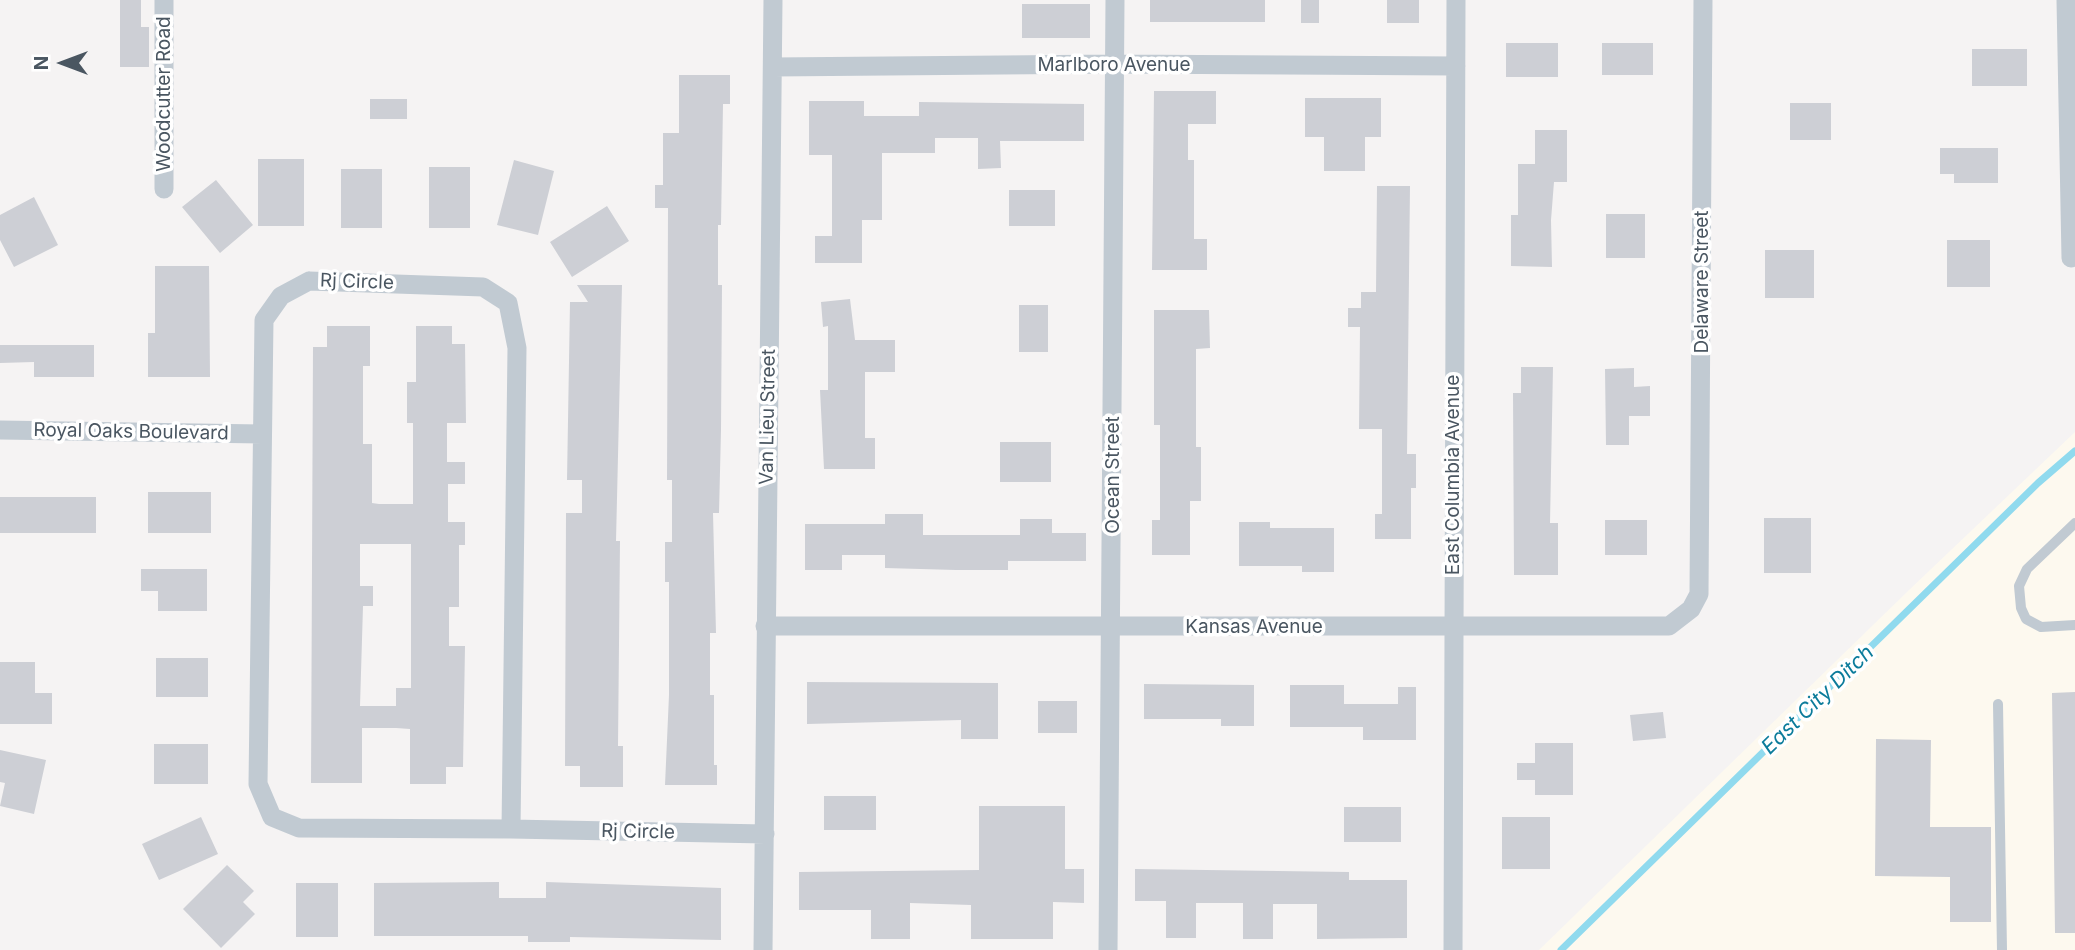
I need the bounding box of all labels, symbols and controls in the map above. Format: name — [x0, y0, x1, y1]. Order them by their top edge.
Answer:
street label: Woodcutter Road — [153, 16, 175, 172]
north arrow — [28, 28, 98, 98]
street label: Marlboro Avenue — [1037, 54, 1191, 76]
text: N — [30, 56, 53, 70]
street label: Delaware Street — [1691, 210, 1713, 354]
street label: Rj Circle — [320, 269, 394, 295]
street label: Van Lieu Street — [755, 349, 781, 485]
street label: East Columbia Avenue — [1442, 375, 1464, 575]
street label: Ocean Street — [1102, 416, 1124, 534]
street label: Royal Oaks Boulevard — [33, 419, 229, 445]
street label: Kansas Avenue — [1185, 616, 1323, 638]
water label: East City Ditch — [1757, 640, 1879, 760]
street label: Rj Circle — [601, 820, 675, 844]

